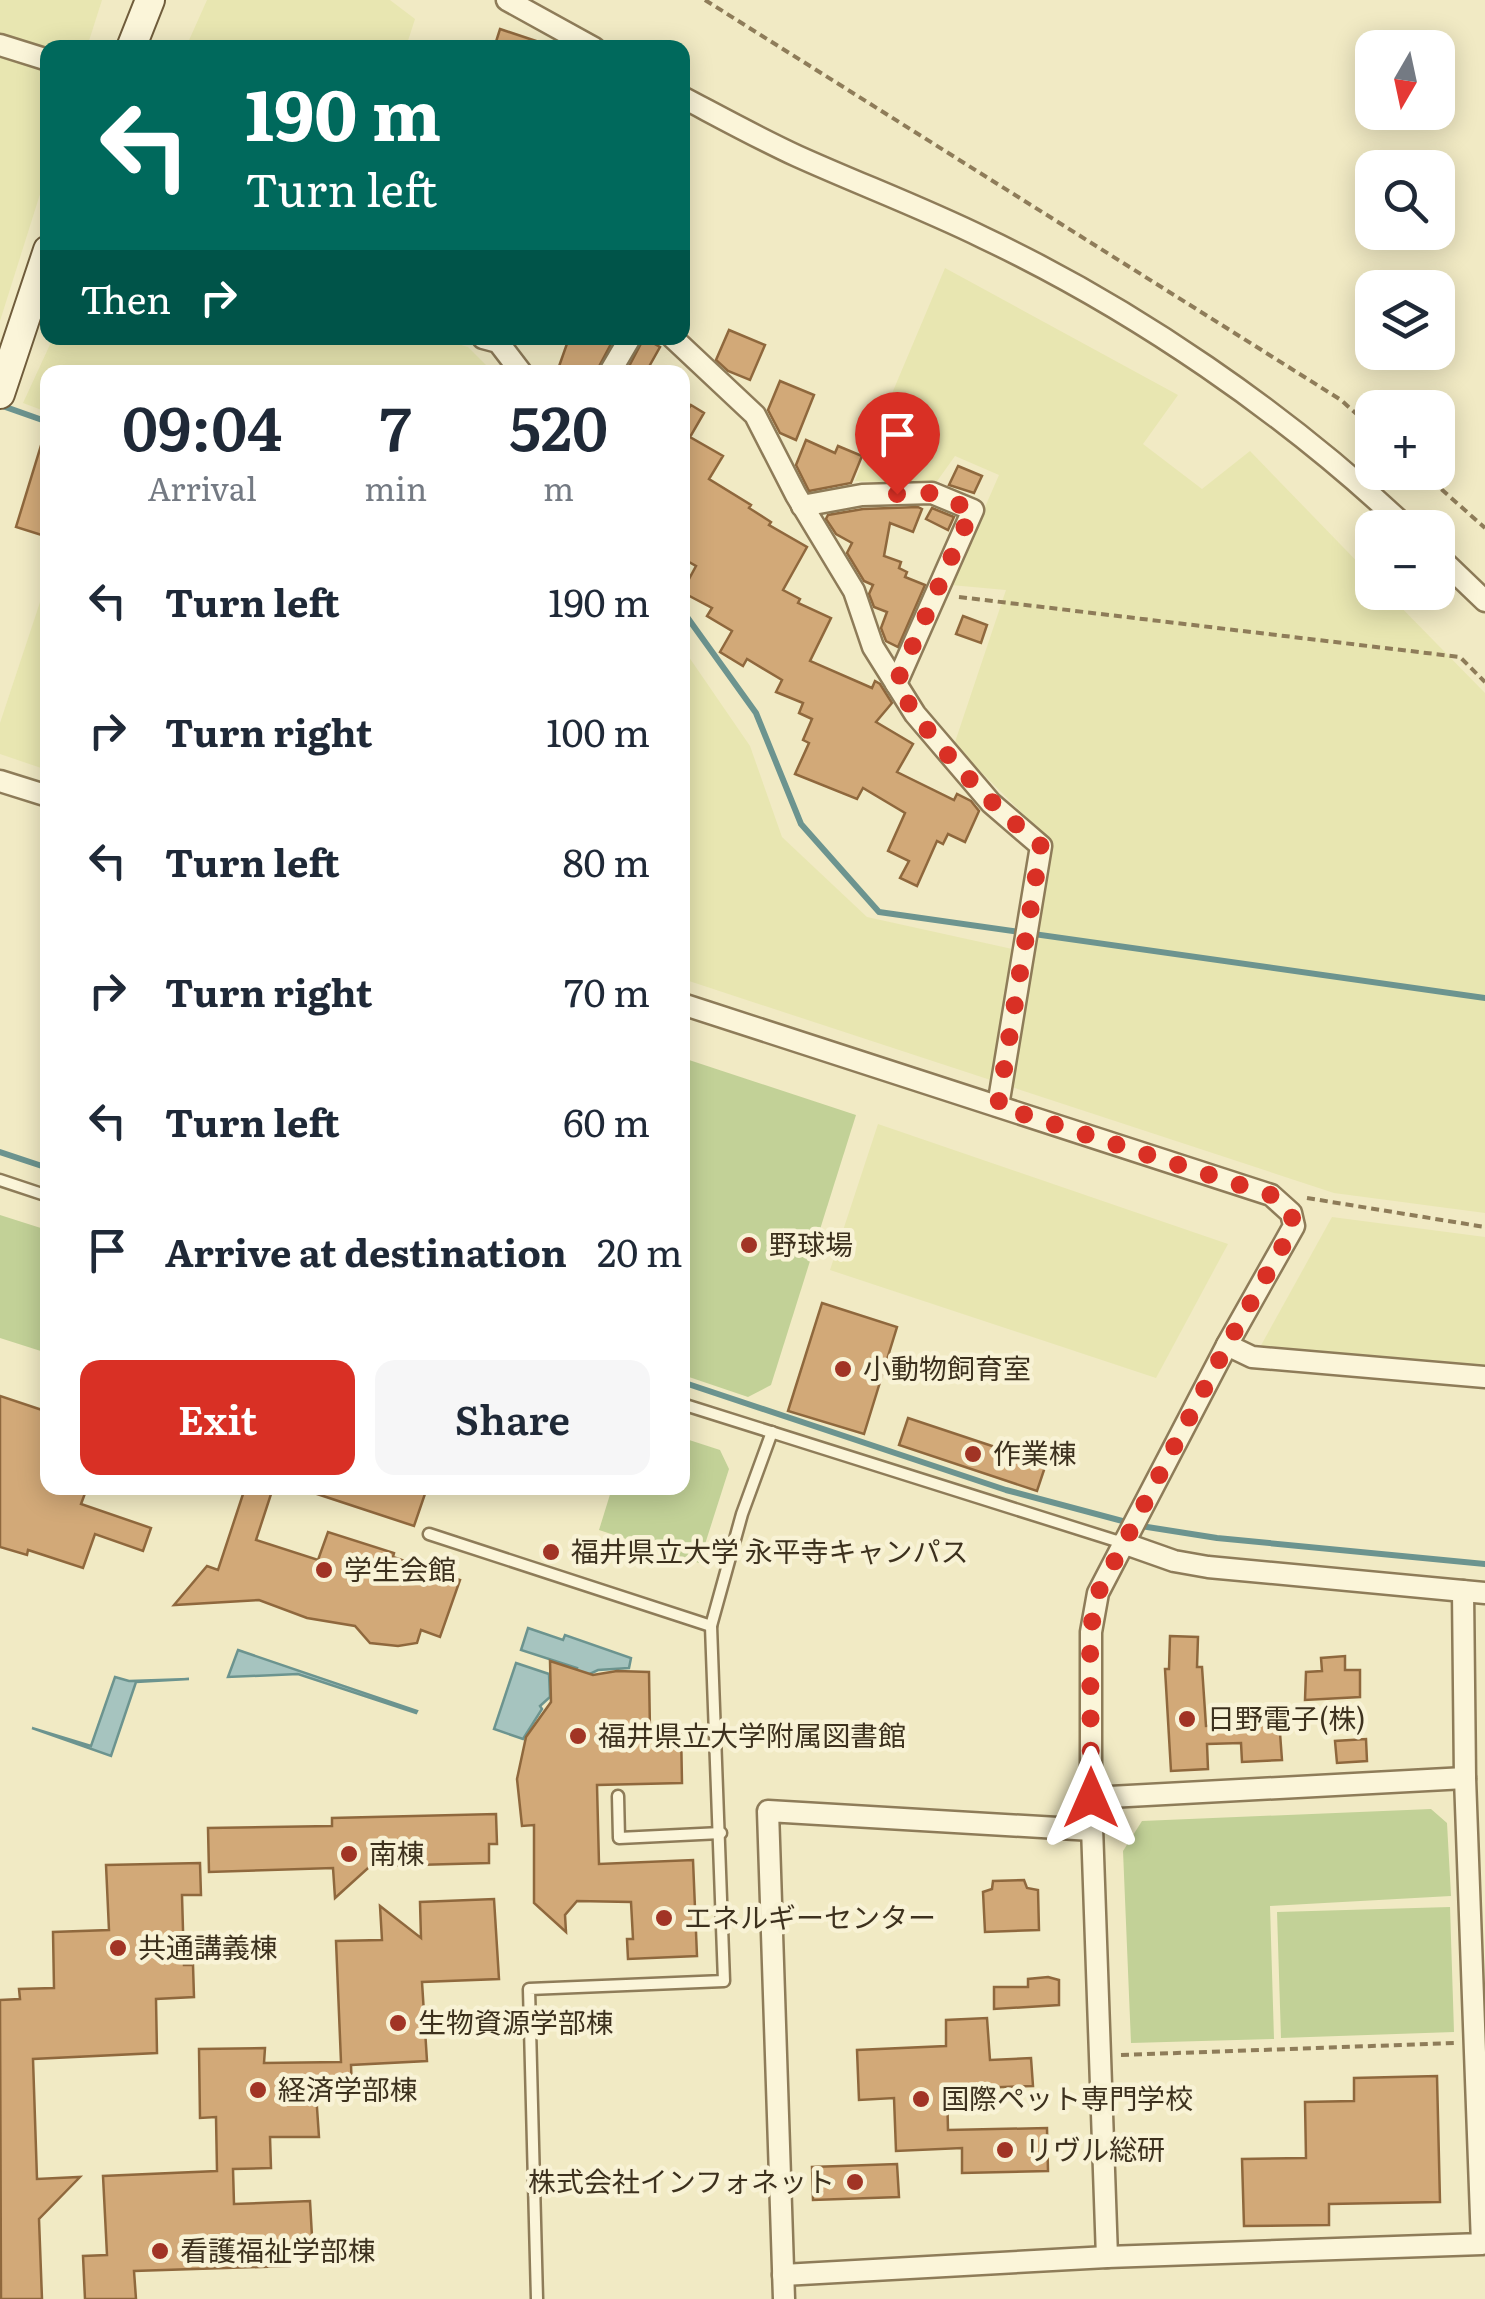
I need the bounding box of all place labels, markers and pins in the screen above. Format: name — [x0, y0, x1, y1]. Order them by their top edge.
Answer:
pin — [855, 392, 940, 495]
place label: 野球場 — [769, 1222, 853, 1264]
marker: 野球場 — [738, 1234, 760, 1256]
place label: 小動物飼育室 — [863, 1346, 1031, 1388]
marker: 小動物飼育室 — [832, 1358, 854, 1380]
place label: 作業棟 — [993, 1431, 1077, 1473]
marker: 作業棟 — [962, 1443, 984, 1465]
place label: 福井県立大学 永平寺キャンパス — [571, 1529, 969, 1571]
marker: 福井県立大学 永平寺キャンパス — [540, 1541, 562, 1563]
place label: 学生会館 — [344, 1547, 456, 1589]
marker: 学生会館 — [313, 1559, 335, 1581]
place label: 日野電子(株) — [1207, 1696, 1366, 1738]
marker: 日野電子(株) — [1176, 1708, 1198, 1730]
place label: 福井県立大学附属図書館 — [598, 1713, 906, 1755]
marker: 福井県立大学附属図書館 — [567, 1725, 589, 1747]
place label: 南棟 — [369, 1831, 425, 1873]
marker: 南棟 — [338, 1843, 360, 1865]
place label: エネルギーセンター — [684, 1895, 936, 1937]
marker: エネルギーセンター — [653, 1907, 675, 1929]
place label: 共通講義棟 — [138, 1925, 278, 1967]
marker: 共通講義棟 — [107, 1937, 129, 1959]
place label: 生物資源学部棟 — [418, 2000, 614, 2042]
marker: 生物資源学部棟 — [387, 2012, 409, 2034]
place label: 経済学部棟 — [278, 2067, 418, 2109]
place label: 国際ペット専門学校 — [941, 2076, 1193, 2118]
marker: 経済学部棟 — [247, 2079, 269, 2101]
marker: 国際ペット専門学校 — [910, 2088, 932, 2110]
place label: リヴル総研 — [1025, 2127, 1165, 2169]
marker: リヴル総研 — [994, 2139, 1016, 2161]
place label: 株式会社インフォネット — [528, 2159, 835, 2201]
marker: 株式会社インフォネット — [844, 2171, 866, 2193]
place label: 看護福祉学部棟 — [180, 2228, 376, 2270]
marker: 看護福祉学部棟 — [149, 2240, 171, 2262]

